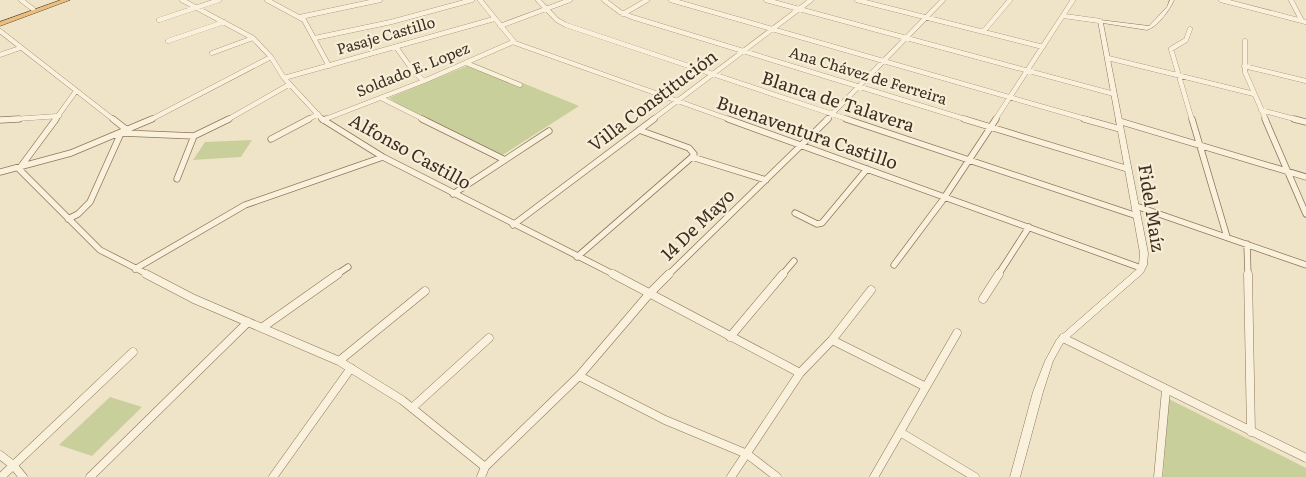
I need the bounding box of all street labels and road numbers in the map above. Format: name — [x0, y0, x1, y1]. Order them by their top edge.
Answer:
street label: Pasaje Castillo — [334, 9, 438, 60]
street label: Soldado E. Lopez — [352, 35, 473, 102]
street label: Ana Chávez de Ferreira — [787, 40, 951, 110]
street label: Villa Constitución — [582, 42, 722, 157]
street label: Blanca de Talavera — [758, 63, 919, 138]
street label: Buenaventura Castillo — [713, 88, 902, 175]
street label: Alfonso Castillo — [345, 106, 477, 195]
street label: Fidel Maíz — [1132, 162, 1173, 254]
street label: 14 De Mayo — [654, 182, 740, 266]

